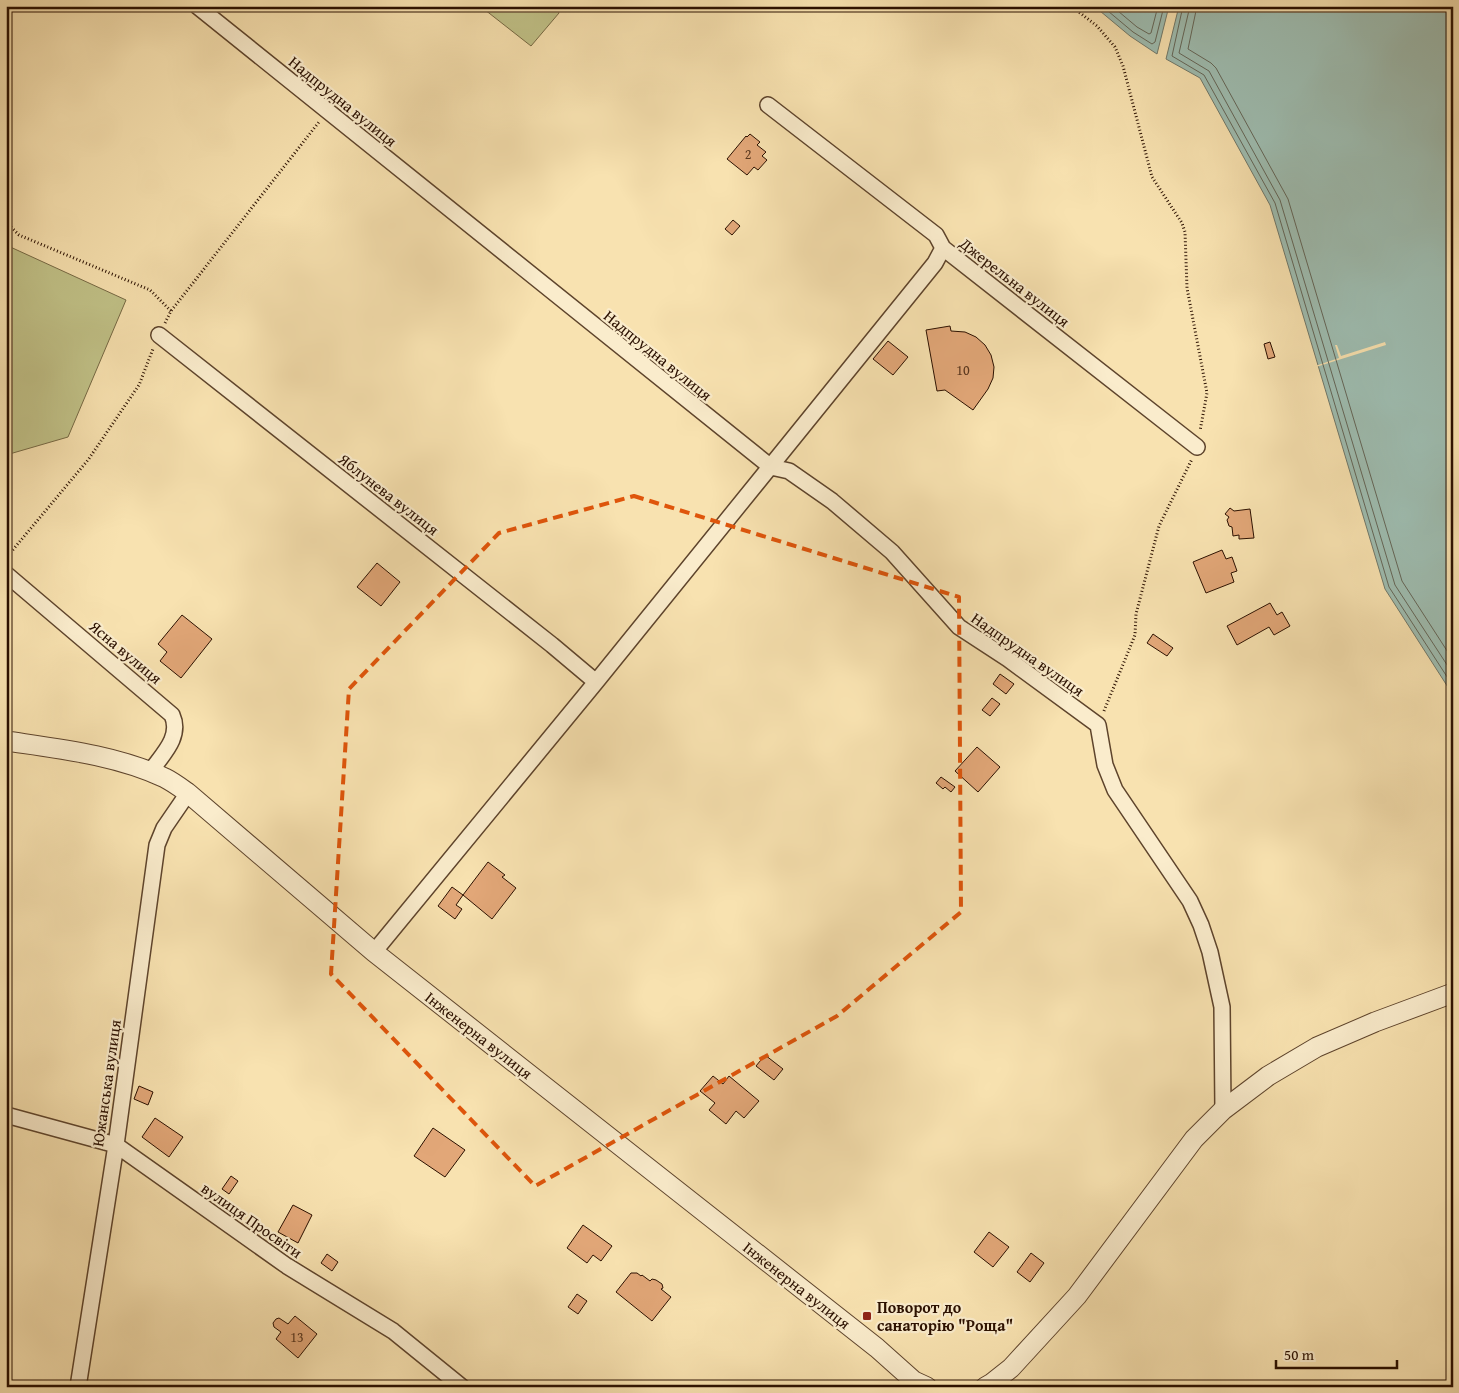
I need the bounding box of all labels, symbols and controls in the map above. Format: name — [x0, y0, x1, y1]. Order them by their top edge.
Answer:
street label: Надпрудна вулиця — [284, 50, 402, 152]
house number: 2 — [745, 144, 751, 164]
street label: Джерельна вулиця — [954, 231, 1075, 333]
street label: Надпрудна вулиця — [599, 304, 717, 406]
house number: 10 — [956, 360, 970, 380]
street label: Яблунева вулиця — [333, 446, 444, 541]
street label: Надпрудна вулиця — [967, 606, 1089, 702]
street label: Ясна вулиця — [84, 614, 168, 690]
street label: Інженерна вулиця — [420, 985, 538, 1085]
street label: Южанська вулиця — [85, 1018, 127, 1148]
street label: вулиця Просвіти — [196, 1176, 308, 1264]
street label: Інженерна вулиця — [738, 1235, 856, 1335]
place label: Поворот до санаторію "Роща" — [877, 1295, 1013, 1337]
marker: Поворот до санаторію "Роща" — [861, 1310, 873, 1322]
house number: 13 — [290, 1327, 304, 1347]
scale bar — [1276, 1338, 1398, 1370]
text: 50 m — [1284, 1344, 1315, 1365]

